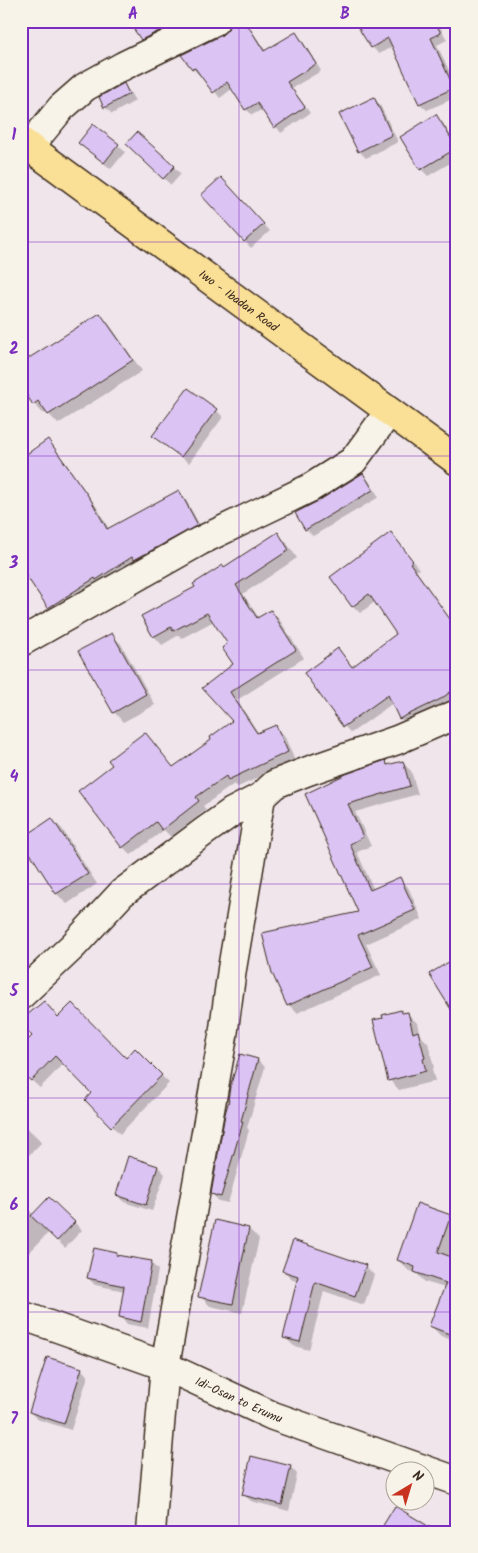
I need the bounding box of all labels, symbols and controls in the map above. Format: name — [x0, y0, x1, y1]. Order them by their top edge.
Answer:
text: A — [128, 2, 138, 27]
text: B — [340, 2, 350, 27]
text: 1 — [12, 123, 17, 148]
street label: Iwo - Ibadan Road — [195, 265, 283, 337]
text: 2 — [9, 337, 19, 362]
text: 3 — [9, 551, 19, 576]
text: 4 — [10, 765, 19, 790]
text: 5 — [9, 979, 20, 1004]
text: 6 — [10, 1193, 19, 1218]
street label: Idi-Osan to Erumu — [192, 1372, 285, 1428]
text: 7 — [10, 1407, 18, 1432]
north arrow — [386, 1460, 436, 1510]
text: N — [407, 1465, 428, 1488]

